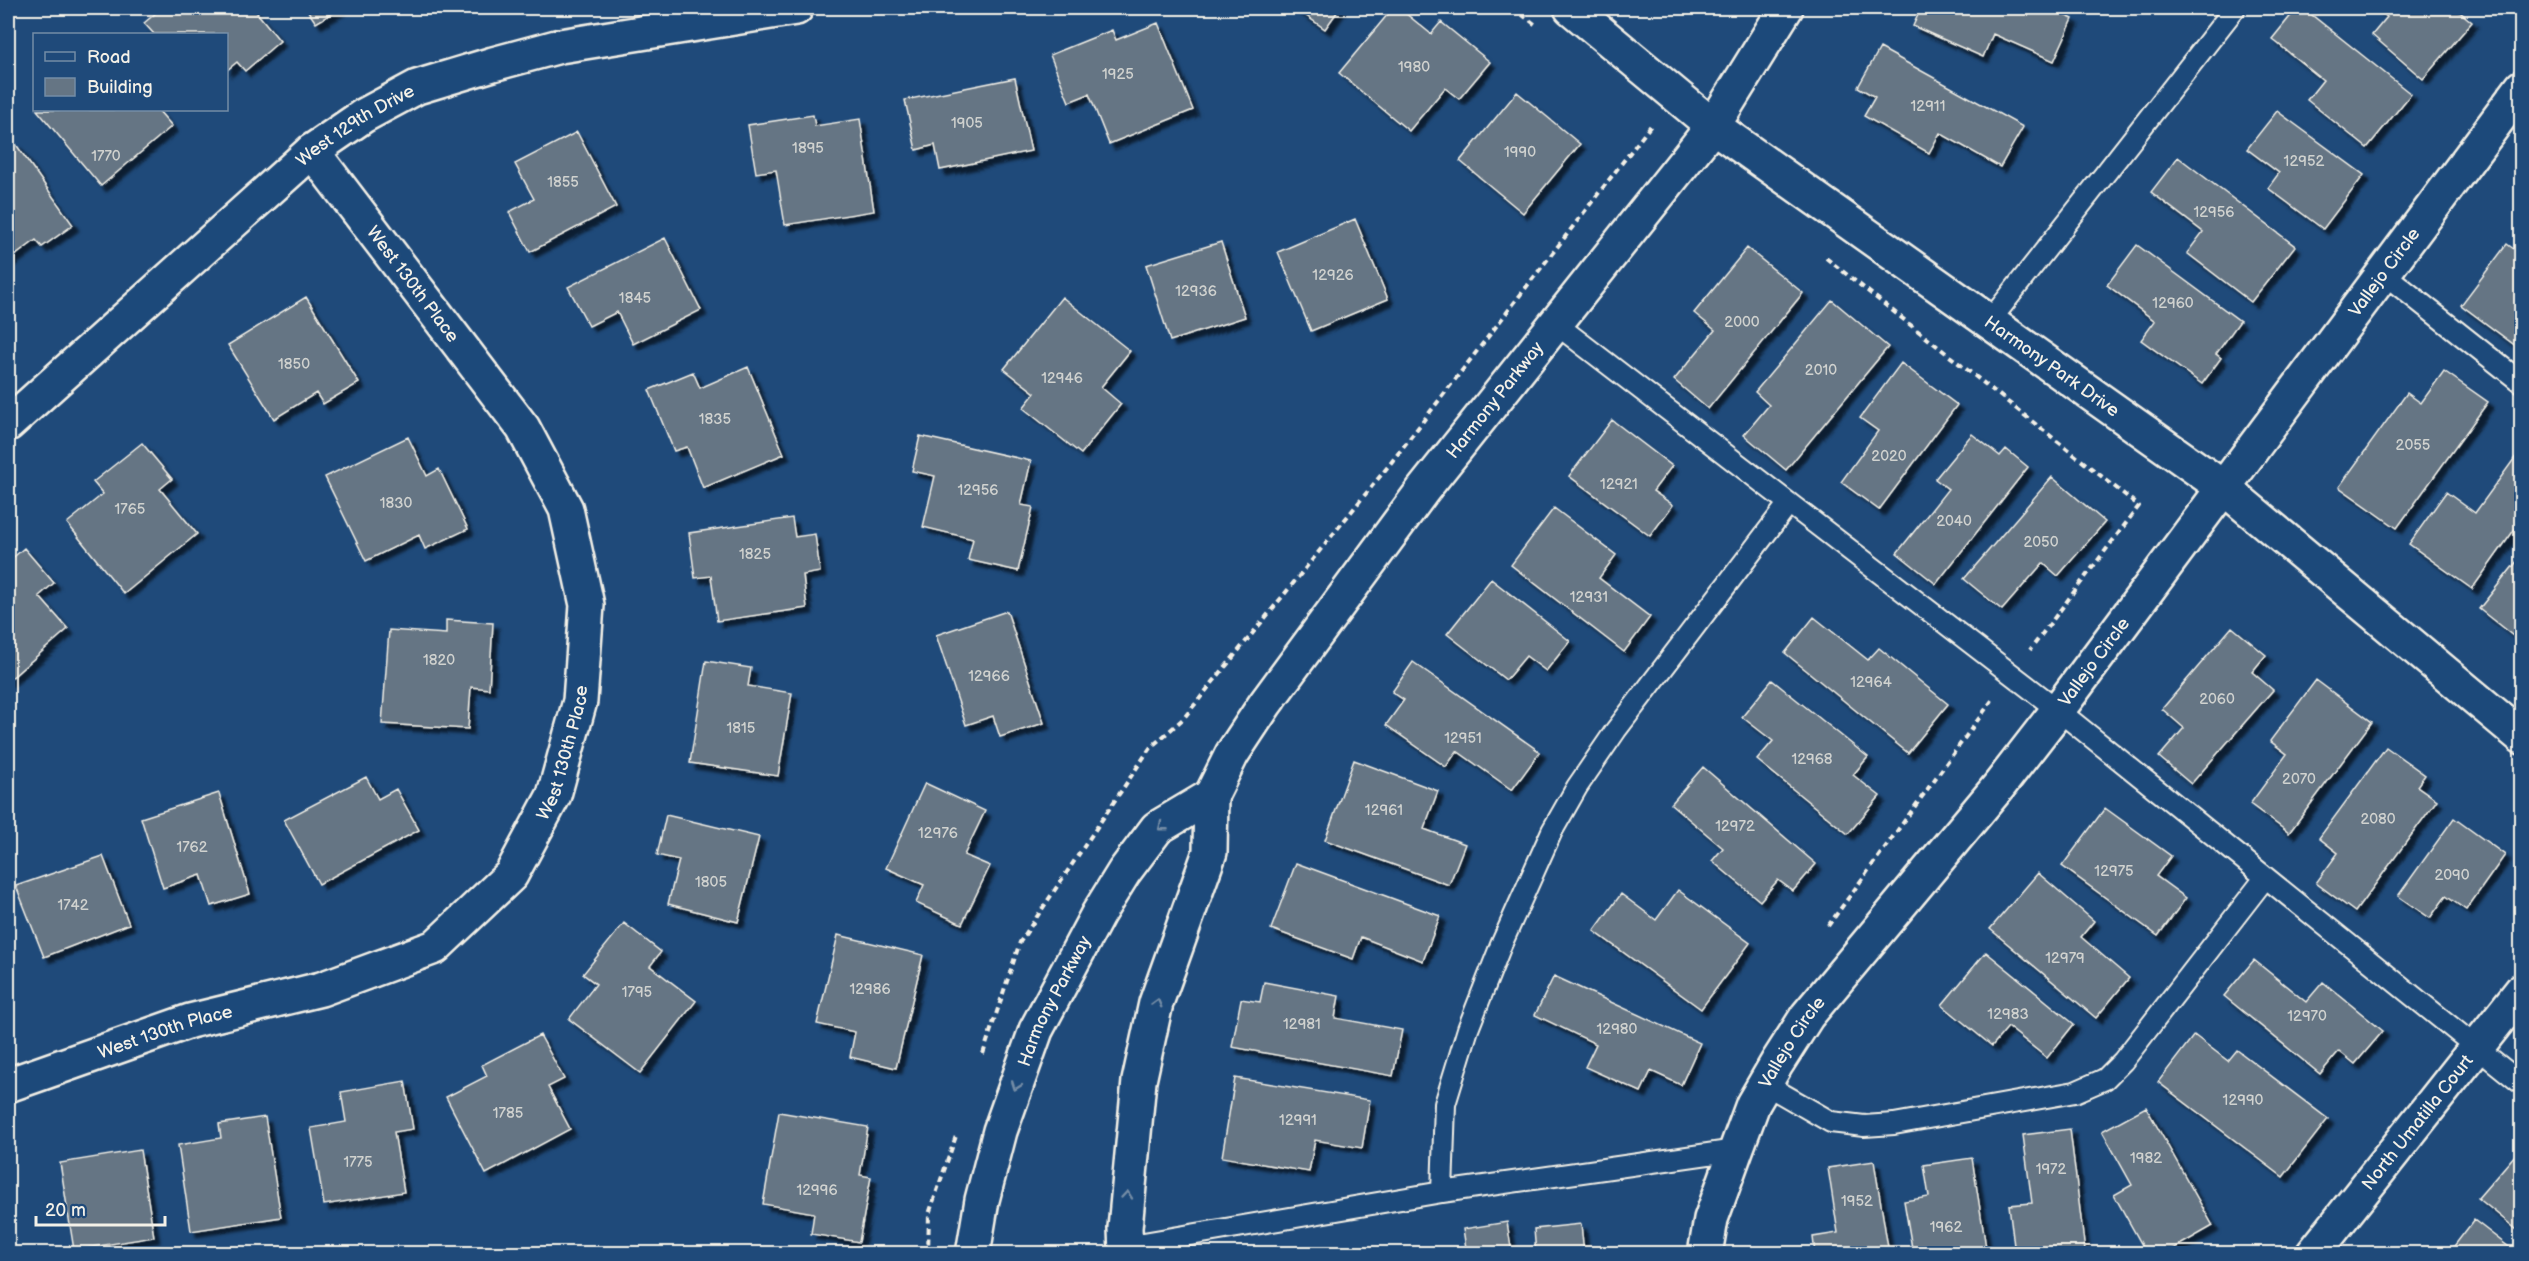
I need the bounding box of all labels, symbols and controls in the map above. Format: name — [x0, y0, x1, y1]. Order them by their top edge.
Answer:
legend — [33, 33, 228, 111]
text: Road — [87, 47, 131, 68]
house number: 1980 — [1398, 58, 1430, 77]
house number: 1925 — [1102, 65, 1134, 84]
text: Building — [87, 77, 153, 98]
street label: West 129th Drive — [292, 80, 418, 171]
house number: 12911 — [1911, 97, 1945, 116]
house number: 1905 — [951, 114, 983, 133]
house number: 1895 — [792, 139, 824, 158]
house number: 1990 — [1504, 143, 1536, 162]
house number: 1770 — [91, 147, 121, 166]
house number: 12952 — [2284, 152, 2325, 171]
house number: 1855 — [547, 173, 579, 192]
house number: 12956 — [2193, 203, 2235, 222]
street label: West 130th Place — [362, 222, 463, 347]
street label: Vallejo Circle — [2345, 224, 2425, 321]
house number: 12926 — [1312, 266, 1354, 285]
house number: 12936 — [1175, 282, 1217, 301]
house number: 1845 — [619, 289, 651, 308]
house number: 12960 — [2152, 294, 2194, 313]
street label: Harmony Park Drive — [1980, 312, 2123, 422]
house number: 2000 — [1724, 313, 1760, 332]
street label: Harmony Parkway — [1442, 337, 1549, 463]
house number: 1850 — [278, 355, 310, 374]
house number: 2010 — [1805, 361, 1837, 380]
house number: 12946 — [1041, 369, 1083, 388]
house number: 1835 — [699, 410, 731, 429]
house number: 2055 — [2396, 436, 2430, 455]
house number: 2020 — [1871, 447, 1907, 466]
house number: 12921 — [1600, 475, 1638, 494]
house number: 12956 — [957, 481, 999, 500]
house number: 1830 — [380, 494, 412, 513]
house number: 1765 — [115, 500, 145, 519]
house number: 2040 — [1936, 512, 1972, 531]
house number: 2050 — [2023, 533, 2059, 552]
house number: 1825 — [739, 545, 771, 564]
house number: 12931 — [1570, 588, 1608, 607]
street label: Vallejo Circle — [2054, 613, 2134, 711]
house number: 1820 — [423, 651, 455, 670]
house number: 12966 — [968, 667, 1010, 686]
house number: 12964 — [1850, 673, 1892, 692]
street label: West 130th Place — [532, 684, 592, 824]
house number: 2060 — [2199, 690, 2235, 709]
house number: 1815 — [727, 719, 755, 738]
house number: 12951 — [1444, 729, 1482, 748]
house number: 12968 — [1791, 750, 1833, 769]
house number: 2070 — [2282, 770, 2316, 789]
house number: 12961 — [1365, 801, 1403, 820]
house number: 2080 — [2360, 810, 2396, 829]
house number: 12972 — [1715, 817, 1755, 836]
one-way arrow — [1157, 819, 1168, 830]
house number: 12976 — [918, 824, 958, 843]
house number: 1762 — [176, 838, 208, 857]
house number: 12975 — [2094, 862, 2134, 881]
house number: 2090 — [2434, 866, 2470, 885]
house number: 1805 — [695, 873, 727, 892]
house number: 1742 — [57, 896, 89, 915]
street label: Harmony Parkway — [1014, 932, 1096, 1069]
house number: 12979 — [2045, 949, 2085, 968]
house number: 12986 — [849, 980, 891, 999]
house number: 1795 — [622, 983, 652, 1002]
street label: Vallejo Circle — [1755, 992, 1830, 1092]
one-way arrow — [1150, 998, 1162, 1009]
street label: West 130th Place — [95, 1001, 235, 1064]
house number: 12983 — [1987, 1005, 2029, 1024]
house number: 12970 — [2287, 1007, 2327, 1026]
house number: 12981 — [1283, 1015, 1321, 1034]
house number: 12980 — [1597, 1020, 1638, 1039]
street label: North Umatilla Court — [2358, 1050, 2478, 1195]
one-way arrow — [1010, 1080, 1023, 1091]
house number: 12990 — [2223, 1091, 2264, 1110]
house number: 1785 — [493, 1104, 523, 1123]
house number: 12991 — [1279, 1111, 1317, 1130]
house number: 1982 — [2130, 1149, 2162, 1168]
house number: 1775 — [343, 1153, 373, 1172]
house number: 1972 — [2036, 1160, 2066, 1179]
house number: 12996 — [796, 1181, 838, 1200]
scale bar — [36, 1189, 165, 1227]
one-way arrow — [1120, 1191, 1133, 1200]
house number: 1952 — [1841, 1192, 1873, 1211]
text: 20 m — [45, 1200, 86, 1221]
house number: 1962 — [1930, 1218, 1962, 1237]

